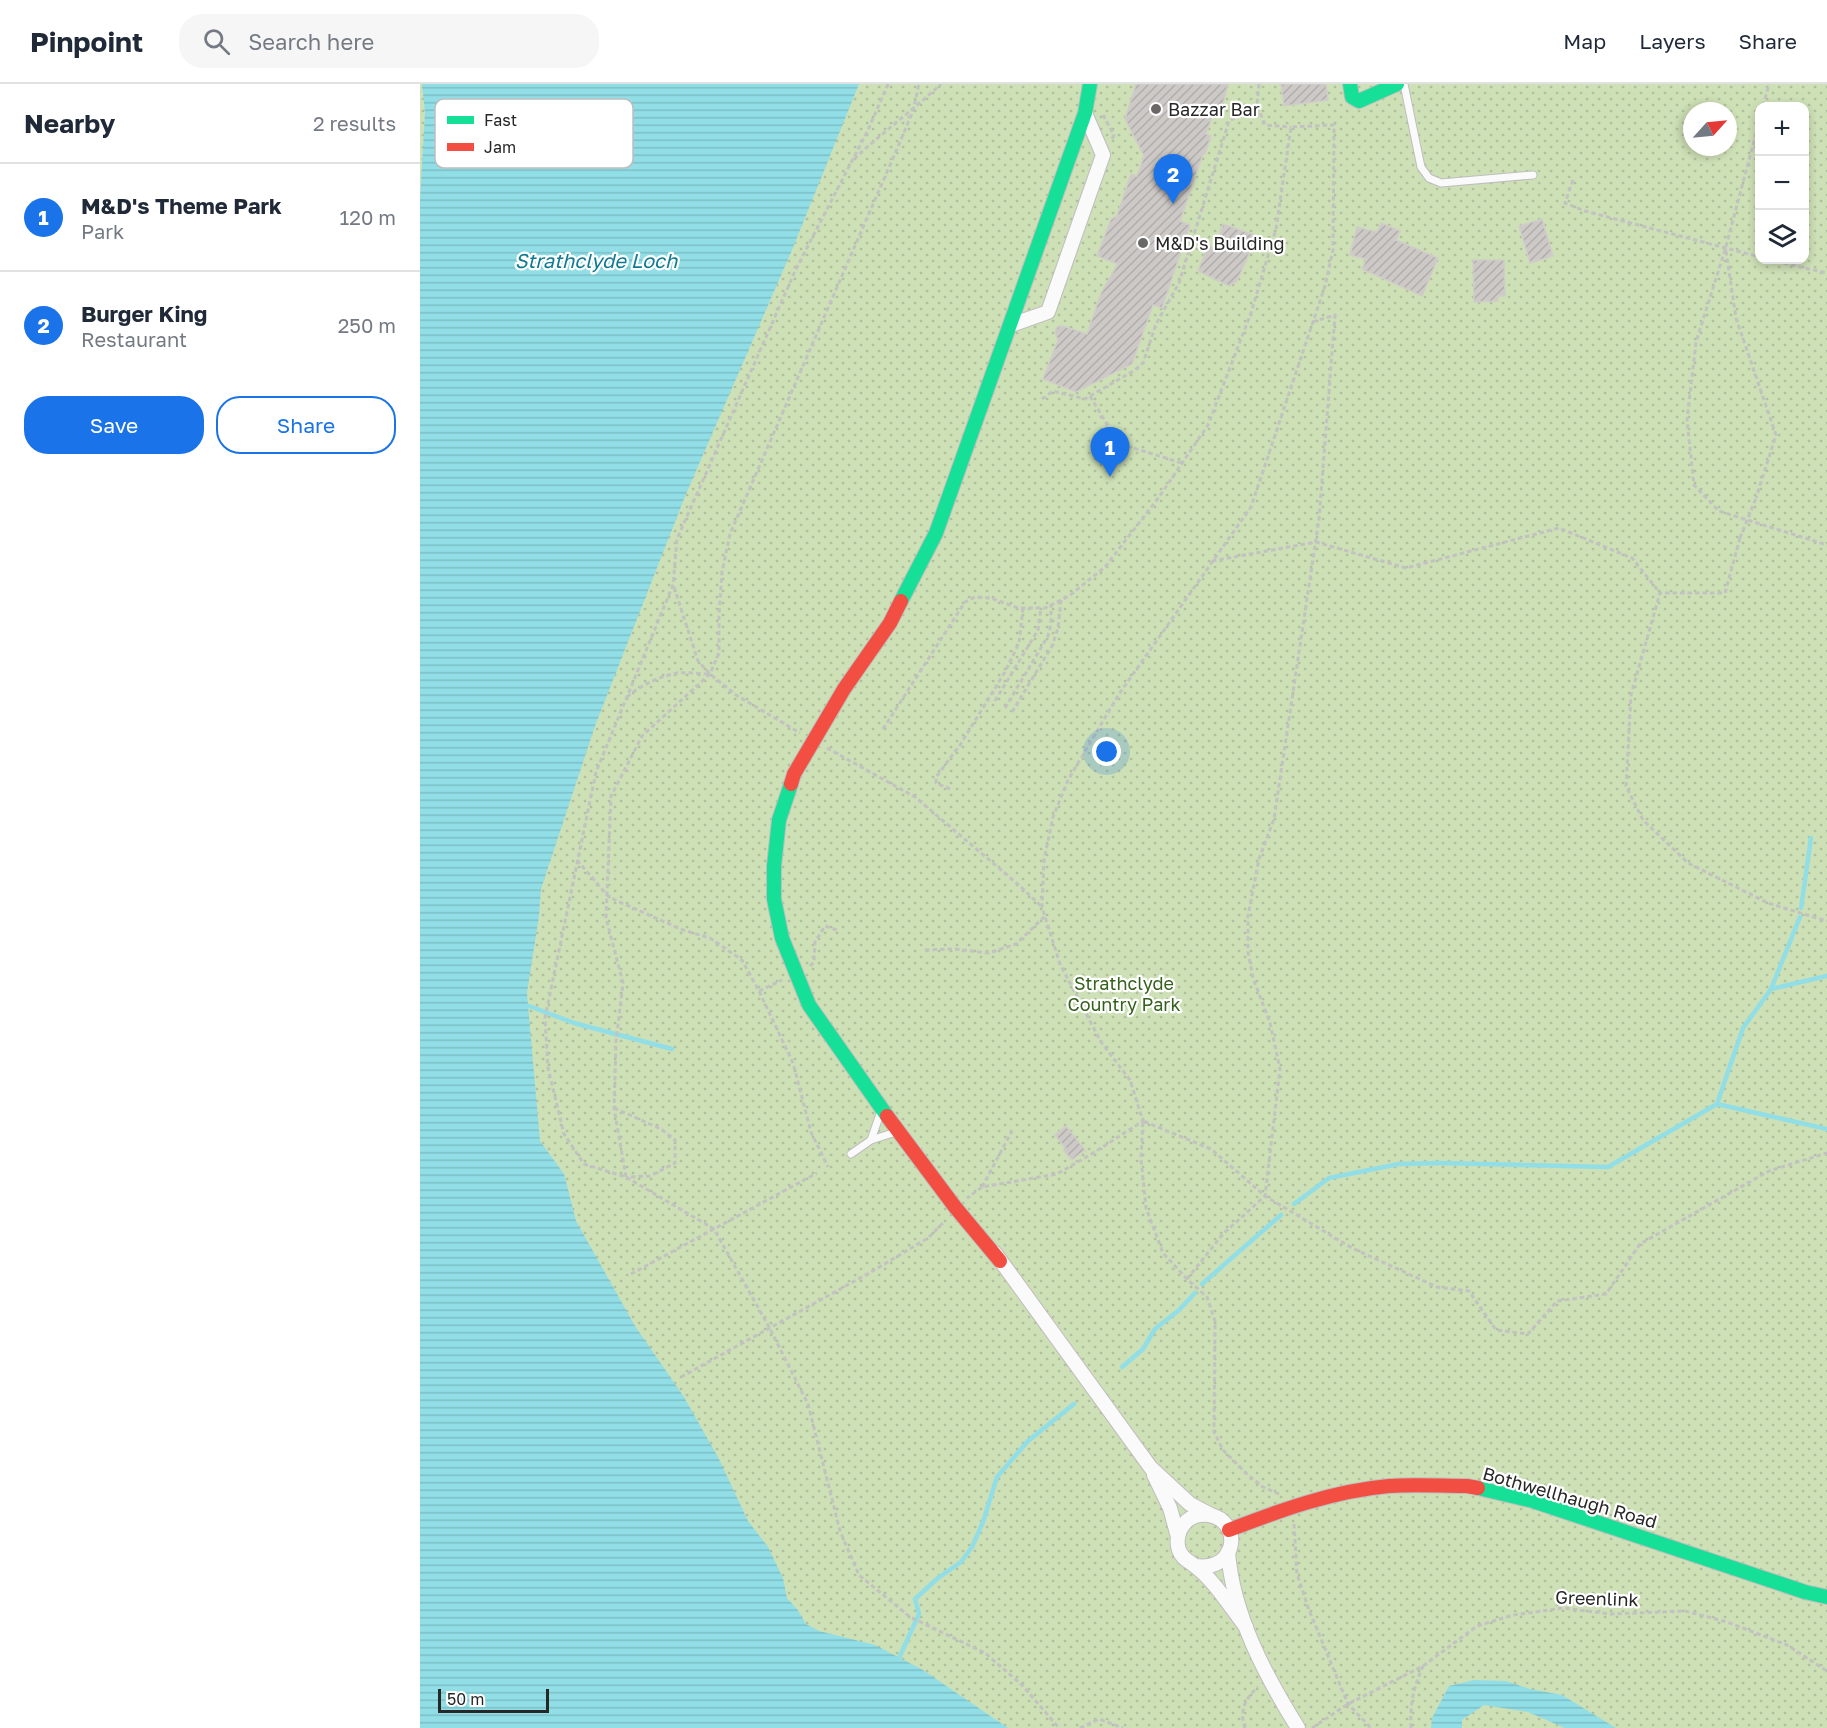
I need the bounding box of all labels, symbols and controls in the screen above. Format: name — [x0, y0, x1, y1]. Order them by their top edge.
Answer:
search box — [179, 14, 599, 68]
text: Pinpoint — [30, 25, 143, 58]
icon: search — [200, 25, 233, 58]
text: Search here — [248, 28, 374, 55]
text: Map — [1563, 28, 1606, 54]
text: Layers — [1639, 28, 1706, 54]
text: Share — [1739, 28, 1797, 54]
place label: Bazzar Bar — [1168, 98, 1260, 120]
legend — [435, 99, 633, 168]
marker: Bazzar Bar — [1149, 102, 1163, 116]
north arrow — [1683, 102, 1737, 156]
map controls — [1755, 102, 1809, 264]
button: + — [1755, 102, 1809, 156]
text: Nearby — [24, 108, 115, 139]
text: Fast — [484, 110, 517, 130]
text: 2 results — [313, 111, 396, 135]
text: Jam — [484, 137, 516, 157]
pin: 2 — [1154, 154, 1192, 204]
button: − — [1755, 156, 1809, 210]
text: M&D's Theme Park — [81, 192, 282, 219]
text: 1 — [38, 205, 49, 229]
text: 120 m — [340, 205, 396, 229]
button: layers — [1755, 210, 1809, 264]
text: Park — [81, 219, 124, 243]
place label: M&D's Building — [1155, 232, 1285, 254]
marker: M&D's Building — [1136, 236, 1150, 250]
water label: Strathclyde Loch — [515, 248, 678, 273]
text: Burger King — [81, 300, 207, 327]
text: 2 — [37, 313, 50, 337]
text: 250 m — [338, 313, 396, 337]
text: Restaurant — [81, 327, 187, 351]
button: Save — [24, 396, 204, 454]
button: Share — [216, 396, 396, 454]
pin: 1 — [1090, 428, 1130, 477]
your location — [1092, 737, 1121, 766]
park label: Strathclyde Country Park — [1067, 972, 1181, 1015]
street label: Bothwellhaugh Road — [1480, 1462, 1660, 1532]
street label: Greenlink — [1555, 1586, 1639, 1610]
scale bar — [438, 1686, 549, 1714]
text: 50 m — [447, 1689, 484, 1709]

